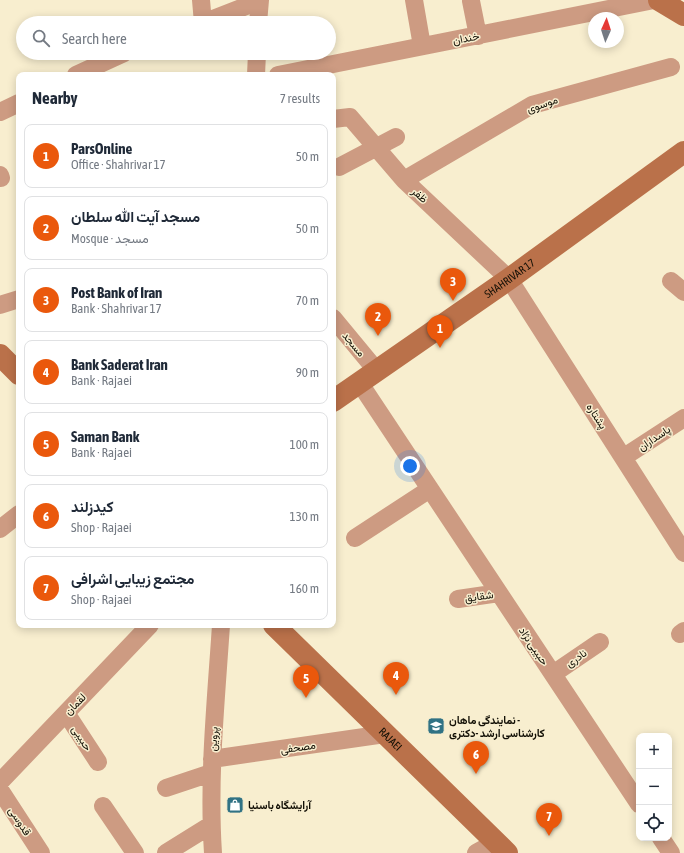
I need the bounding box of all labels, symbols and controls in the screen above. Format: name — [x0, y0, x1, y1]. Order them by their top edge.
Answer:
north arrow — [588, 12, 624, 48]
search box — [16, 16, 336, 60]
icon: search — [30, 27, 52, 49]
text: Search here — [62, 30, 127, 47]
street label: خندان — [452, 30, 480, 46]
text: Nearby — [32, 88, 78, 108]
text: 7 results — [280, 91, 320, 106]
street label: موسوی — [525, 93, 560, 116]
text: ParsOnline — [71, 140, 132, 157]
text: 1 — [43, 149, 49, 164]
text: 50 m — [296, 149, 319, 164]
text: Office · Shahrivar 17 — [71, 157, 166, 172]
street label: ظفر — [408, 184, 430, 206]
text: مسجد آیت الله سلطان — [71, 208, 200, 225]
text: 2 — [43, 221, 49, 236]
text: 50 m — [296, 221, 319, 236]
text: Mosque · مسجد — [71, 231, 149, 246]
street label: SHAHRIVAR 17 — [482, 256, 537, 300]
pin: 3 — [440, 268, 466, 301]
text: Post Bank of Iran — [71, 284, 162, 301]
text: 3 — [43, 293, 49, 308]
text: 70 m — [296, 293, 319, 308]
text: Bank · Shahrivar 17 — [71, 301, 162, 316]
pin: 2 — [365, 303, 391, 336]
pin: 1 — [427, 315, 453, 348]
street label: مسجد — [339, 329, 368, 360]
text: Bank Saderat Iran — [71, 356, 168, 373]
text: 4 — [43, 365, 49, 380]
text: 90 m — [296, 365, 319, 380]
text: Bank · Rajaei — [71, 373, 132, 388]
street label: پشتاره — [583, 401, 610, 432]
street label: پاسداران — [636, 423, 674, 455]
text: Saman Bank — [71, 428, 139, 445]
text: 5 — [43, 437, 49, 452]
text: 100 m — [290, 437, 319, 452]
text: Bank · Rajaei — [71, 445, 132, 460]
your location — [400, 456, 420, 476]
text: کیدزلند — [71, 498, 114, 515]
text: 6 — [43, 509, 49, 524]
text: 130 m — [290, 509, 319, 524]
text: Shop · Rajaei — [71, 520, 132, 535]
text: مجتمع زیبایی اشرافی — [71, 570, 195, 587]
text: 7 — [43, 581, 49, 596]
text: 160 m — [290, 581, 319, 596]
street label: شقایق — [464, 588, 495, 605]
text: Shop · Rajaei — [71, 592, 132, 607]
street label: حبیبی نژاد — [516, 625, 551, 668]
street label: نادری — [563, 647, 589, 670]
pin: 4 — [383, 662, 409, 695]
pin: 5 — [293, 665, 319, 698]
street label: لقمان — [62, 691, 88, 717]
place label: نمایندگی ماهان - کارشناسی ارشد -دکتری — [449, 714, 545, 740]
school or university icon: نمایندگی ماهان - کارشناسی ارشد -دکتری — [426, 716, 446, 736]
street label: حبیبی — [69, 723, 94, 753]
street label: RAJAEI — [377, 725, 404, 753]
street label: پروین — [206, 726, 222, 752]
map controls — [636, 733, 672, 841]
button: + — [636, 733, 672, 769]
street label: مصحفی — [280, 739, 317, 756]
pin: 6 — [463, 741, 489, 774]
button: − — [636, 769, 672, 805]
shop icon: آرایشگاه باسنیا — [225, 795, 245, 815]
place label: آرایشگاه باسنیا — [248, 799, 312, 812]
pin: 7 — [536, 803, 562, 836]
street label: قدوسی — [6, 804, 34, 838]
button: locate — [636, 805, 672, 841]

